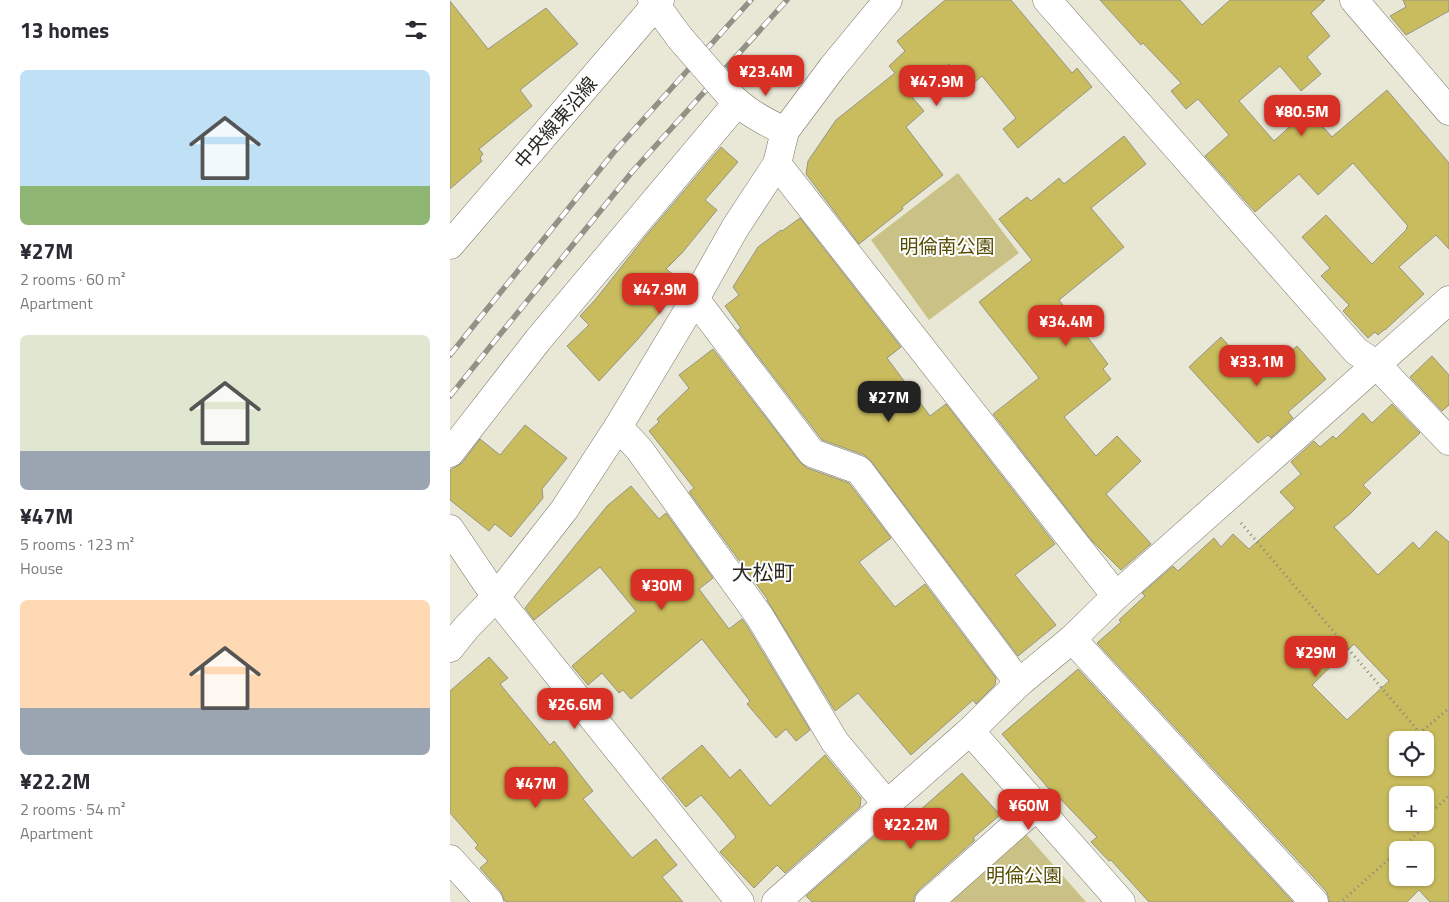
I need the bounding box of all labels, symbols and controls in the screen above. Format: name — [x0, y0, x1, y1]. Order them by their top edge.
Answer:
text: 13 homes — [20, 14, 109, 46]
icon: filters — [402, 16, 430, 44]
pin: ¥23.4M — [725, 54, 807, 97]
text: ¥23.4M — [739, 59, 793, 83]
pin: ¥47.9M — [896, 64, 978, 107]
street label: 中央線東沿線 — [507, 69, 603, 175]
text: ¥47.9M — [910, 69, 964, 93]
pin: ¥80.5M — [1261, 94, 1343, 137]
text: ¥80.5M — [1275, 99, 1329, 123]
icon: home — [180, 103, 270, 193]
park label: 明倫南公園 — [899, 231, 995, 260]
text: ¥27M — [20, 235, 73, 267]
text: 2 rooms · 60 m² — [20, 267, 125, 291]
pin: ¥47.9M — [619, 272, 701, 315]
text: ¥47.9M — [633, 277, 687, 301]
text: Apartment — [20, 291, 93, 315]
pin: ¥34.4M — [1025, 304, 1107, 347]
text: ¥34.4M — [1039, 309, 1093, 333]
pin: ¥33.1M — [1216, 344, 1298, 387]
text: ¥33.1M — [1230, 349, 1284, 373]
icon: home — [180, 368, 270, 458]
pin: ¥27M — [859, 380, 919, 423]
text: ¥27M — [869, 385, 909, 409]
text: ¥47M — [20, 500, 73, 532]
text: 5 rooms · 123 m² — [20, 532, 134, 556]
text: House — [20, 556, 63, 580]
district label: 大松町 — [732, 556, 795, 588]
pin: ¥30M — [632, 568, 692, 611]
text: ¥30M — [642, 573, 682, 597]
icon: home — [180, 633, 270, 723]
pin: ¥29M — [1286, 636, 1346, 678]
text: ¥29M — [1296, 640, 1336, 664]
pin: ¥26.6M — [534, 688, 616, 730]
text: ¥26.6M — [548, 692, 602, 716]
map controls — [1389, 731, 1434, 886]
button: locate — [1389, 731, 1434, 776]
text: ¥22.2M — [20, 765, 90, 797]
pin: ¥47M — [506, 766, 566, 809]
text: ¥47M — [516, 771, 556, 795]
button: + — [1389, 786, 1434, 831]
pin: ¥60M — [999, 788, 1059, 831]
text: ¥60M — [1009, 793, 1049, 817]
text: 2 rooms · 54 m² — [20, 797, 125, 821]
pin: ¥22.2M — [870, 808, 952, 850]
text: ¥22.2M — [884, 812, 938, 836]
text: Apartment — [20, 821, 93, 845]
button: − — [1389, 841, 1434, 886]
park label: 明倫公園 — [986, 860, 1062, 889]

